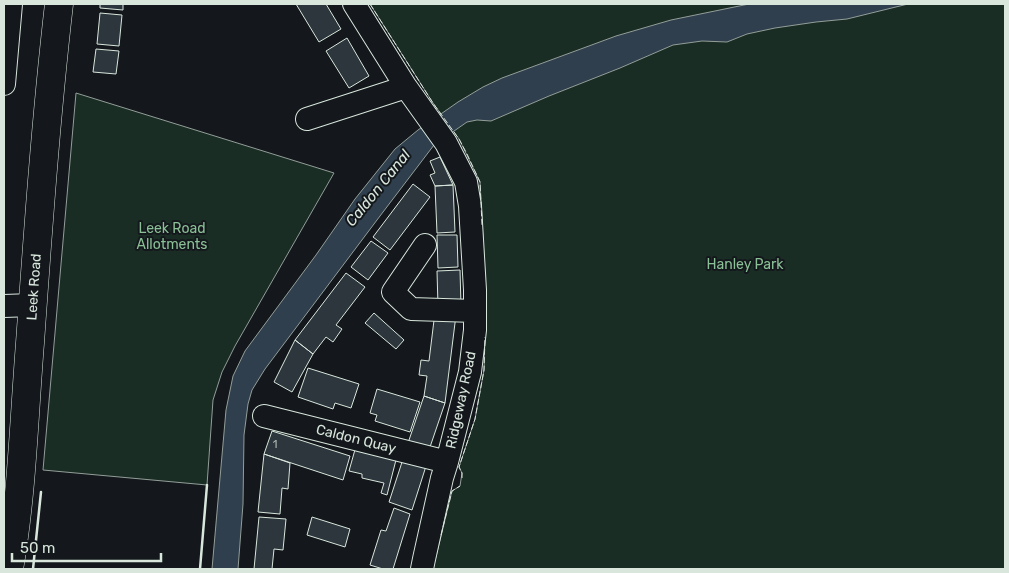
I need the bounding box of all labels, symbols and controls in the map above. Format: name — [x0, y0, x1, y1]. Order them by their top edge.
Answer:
water label: Caldon Canal — [342, 146, 414, 230]
park label: Leek Road Allotments — [137, 220, 207, 253]
street label: Leek Road — [23, 253, 45, 321]
park label: Hanley Park — [706, 256, 784, 273]
street label: Ridgeway Road — [442, 350, 480, 450]
street label: Caldon Quay — [314, 421, 398, 457]
house number: 1 — [273, 438, 277, 451]
scale bar — [12, 530, 161, 562]
text: 50 m — [20, 539, 55, 557]

